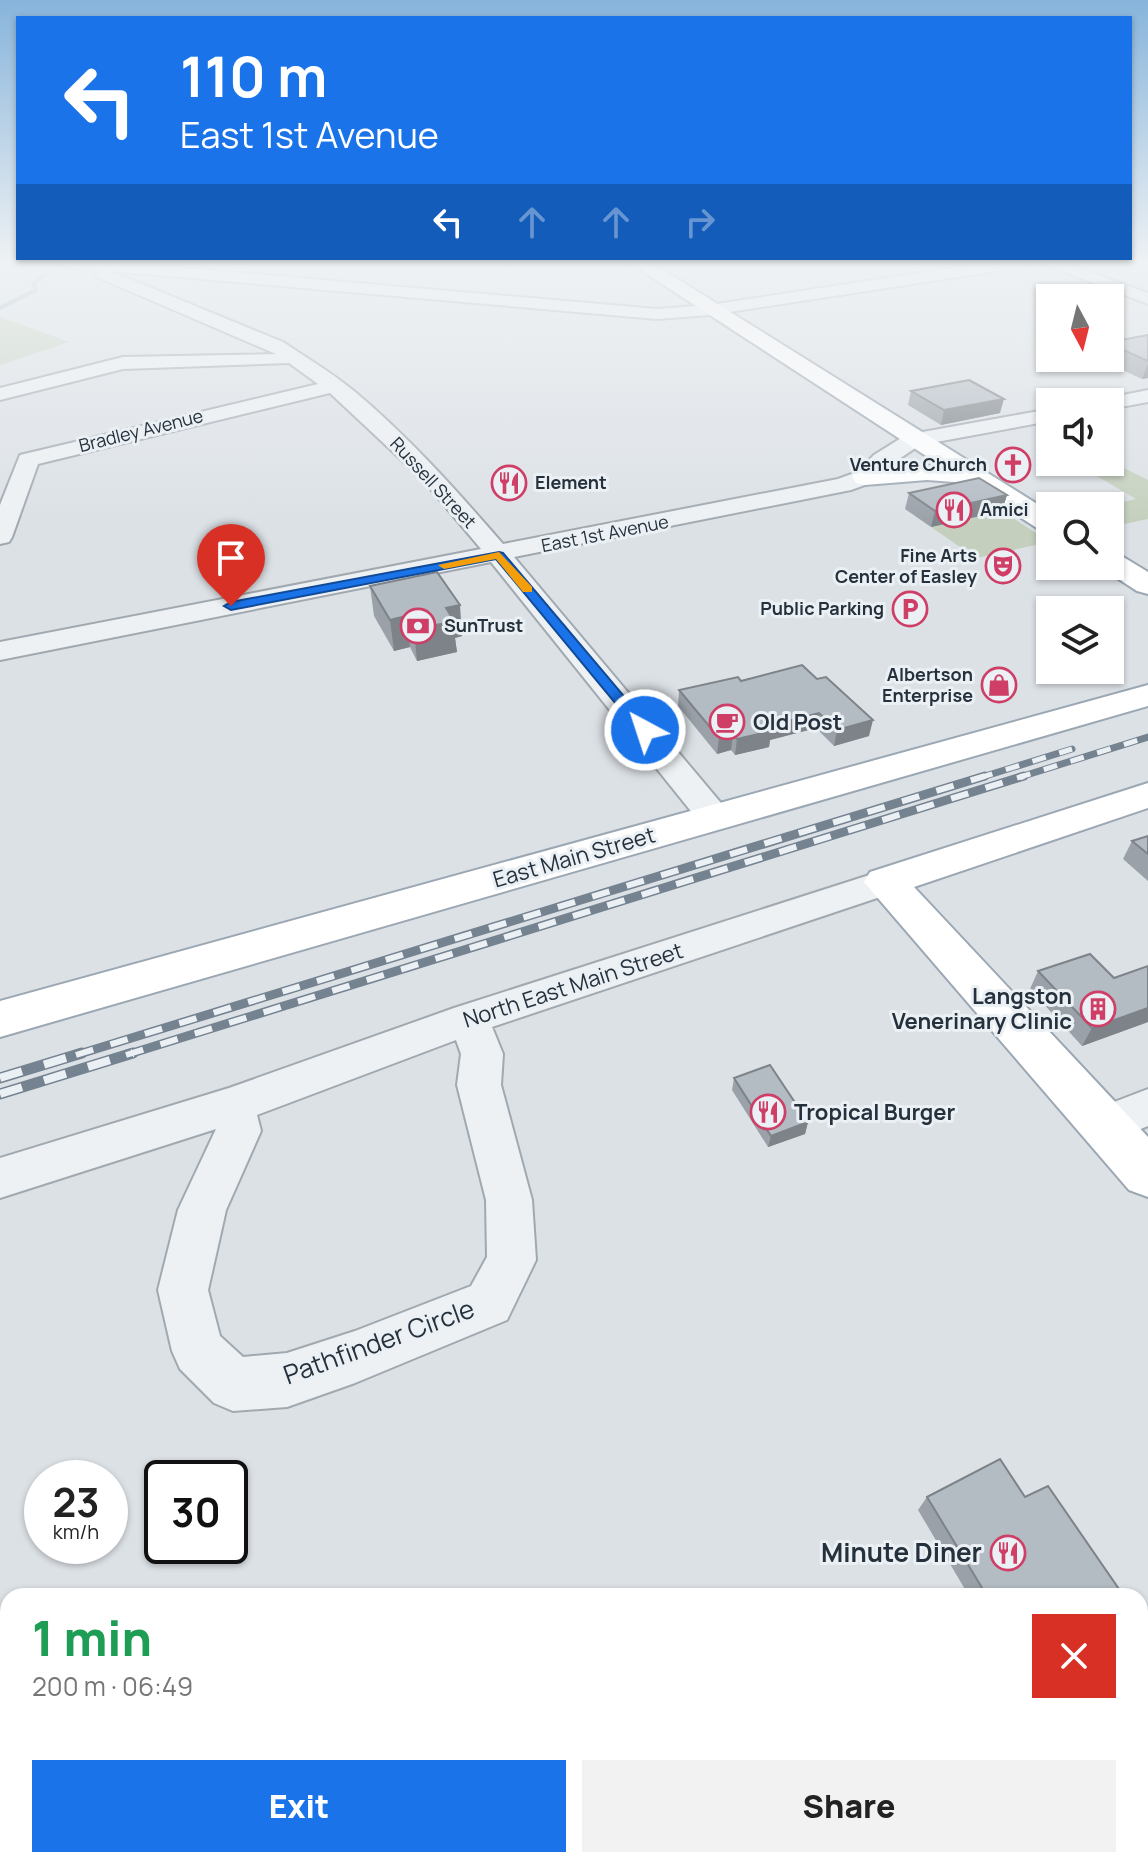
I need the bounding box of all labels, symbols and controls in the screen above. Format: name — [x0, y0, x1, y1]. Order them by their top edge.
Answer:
text: 110 m — [180, 37, 327, 114]
icon: left — [48, 48, 152, 152]
text: East 1st Avenue — [180, 110, 439, 159]
icon: left — [426, 200, 470, 244]
icon: ahead — [510, 200, 554, 244]
icon: ahead — [594, 200, 638, 244]
icon: right — [678, 200, 722, 244]
north arrow — [1036, 284, 1124, 372]
map controls — [1036, 284, 1124, 684]
button: sound — [1036, 388, 1124, 476]
street label: Bradley Avenue — [76, 403, 205, 457]
street label: Russell Street — [385, 432, 482, 533]
church icon: Venture Church — [994, 446, 1032, 484]
place label: Venture Church — [850, 452, 987, 476]
restaurant icon: Element — [490, 464, 528, 502]
place label: Element — [535, 470, 607, 494]
restaurant icon: Amici — [935, 491, 973, 529]
button: search — [1036, 492, 1124, 580]
place label: Amici — [980, 497, 1028, 521]
street label: East 1st Avenue — [539, 509, 671, 557]
pin — [197, 524, 265, 606]
icon: arrive — [209, 536, 253, 580]
place label: Fine Arts Center of Easley — [835, 543, 977, 588]
theatre icon: Fine Arts Center of Easley — [984, 547, 1022, 585]
parking icon: Public Parking — [891, 590, 929, 628]
place label: Public Parking — [760, 596, 884, 620]
button: layers — [1036, 596, 1124, 684]
bank icon: SunTrust — [399, 607, 437, 645]
place label: SunTrust — [444, 613, 523, 637]
place label: Albertson Enterprise — [882, 662, 973, 707]
shop icon: Albertson Enterprise — [980, 666, 1018, 704]
position arrow — [603, 688, 687, 772]
cafe icon: Old Post — [708, 703, 746, 741]
place label: Old Post — [753, 707, 842, 737]
street label: East Main Street — [489, 819, 659, 894]
street label: North East Main Street — [459, 935, 687, 1035]
place label: Langston Venerinary Clinic — [892, 981, 1072, 1036]
building icon: Langston Venerinary Clinic — [1079, 990, 1117, 1028]
restaurant icon: Tropical Burger — [749, 1093, 787, 1131]
place label: Tropical Burger — [794, 1097, 956, 1127]
street label: Pathfinder Circle — [278, 1290, 479, 1392]
speed limit sign: 30 — [144, 1460, 248, 1564]
text: 23 — [52, 1474, 100, 1529]
text: km/h — [53, 1518, 99, 1545]
place label: Minute Diner — [821, 1534, 982, 1570]
restaurant icon: Minute Diner — [989, 1534, 1027, 1572]
text: 1 min — [32, 1605, 152, 1670]
button: close — [1032, 1614, 1116, 1698]
text: 200 m · 06:49 — [32, 1668, 193, 1704]
button: Exit — [32, 1760, 566, 1852]
button: Share — [582, 1760, 1116, 1852]

